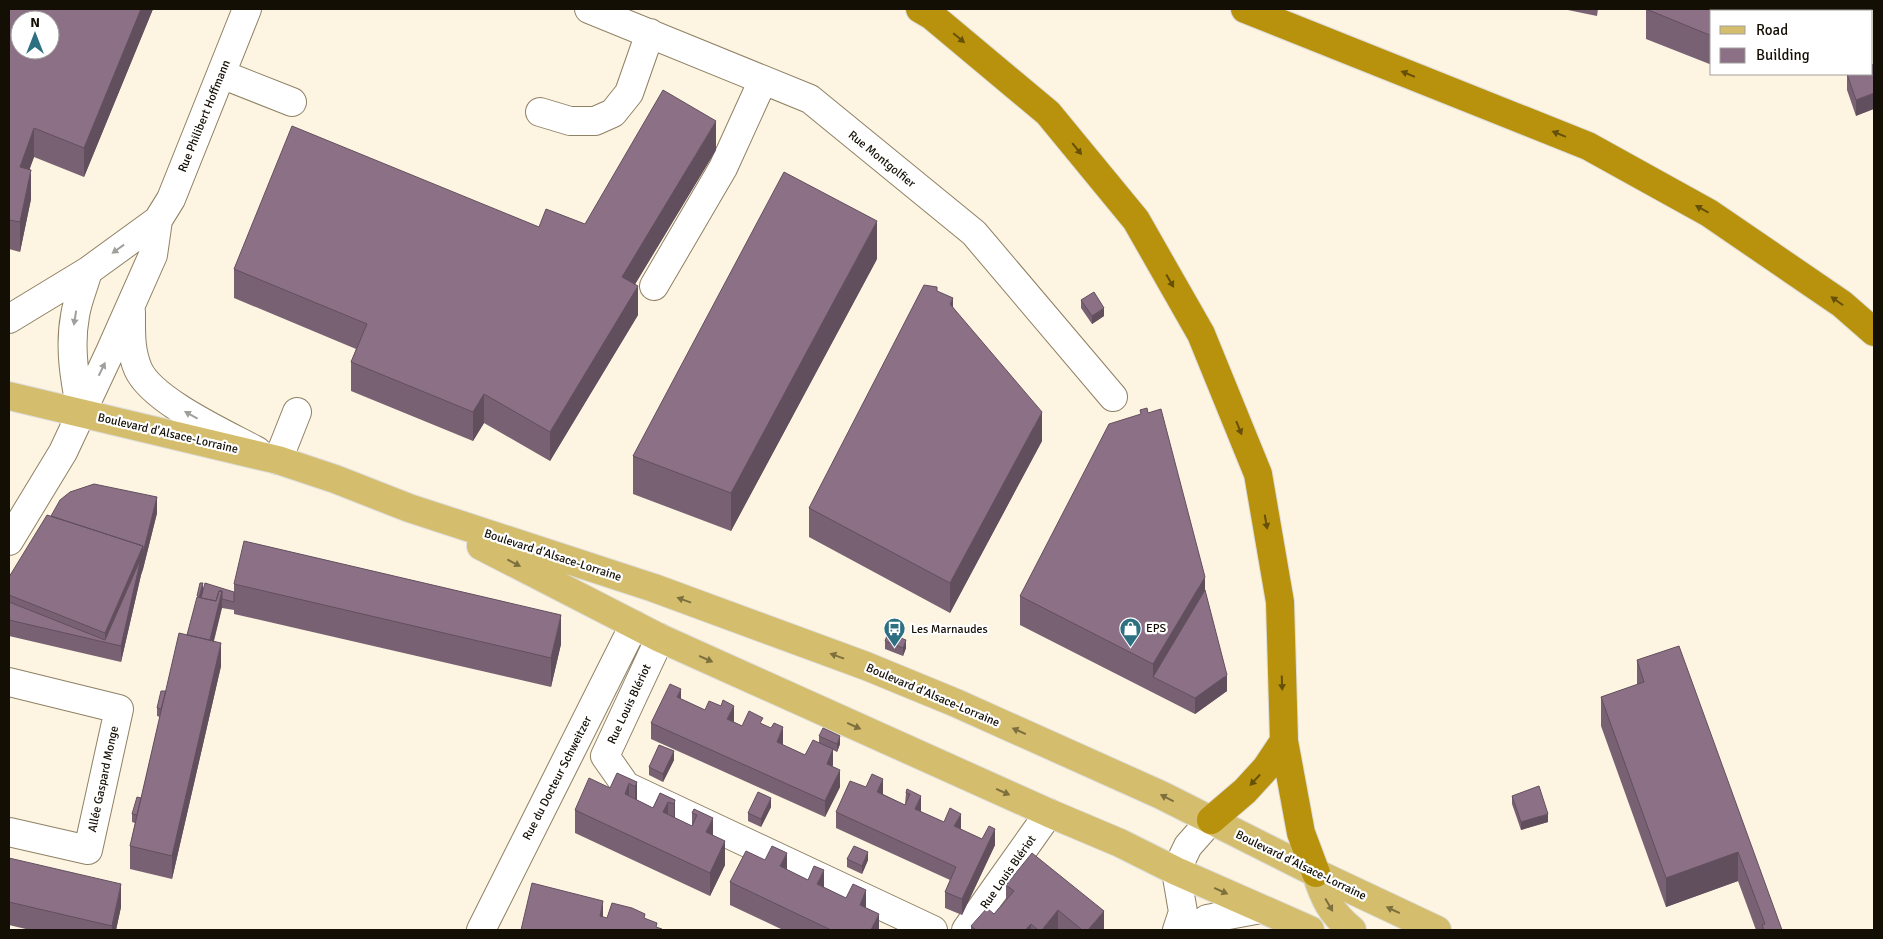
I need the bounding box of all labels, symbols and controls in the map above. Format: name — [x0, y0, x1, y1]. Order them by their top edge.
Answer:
north arrow — [10, 10, 60, 60]
legend — [1710, 10, 1873, 75]
text: N — [30, 14, 40, 31]
text: Road — [1756, 21, 1788, 39]
one-way arrow — [952, 33, 965, 44]
text: Building — [1756, 46, 1810, 64]
street label: Rue Philibert Hoffmann — [175, 58, 234, 175]
one-way arrow — [1400, 70, 1415, 78]
street label: Rue Montgolfier — [845, 128, 919, 191]
one-way arrow — [1551, 130, 1566, 138]
one-way arrow — [1072, 142, 1083, 155]
one-way arrow — [1696, 205, 1709, 214]
one-way arrow — [111, 244, 125, 254]
one-way arrow — [1166, 274, 1175, 287]
one-way arrow — [1831, 295, 1844, 306]
one-way arrow — [71, 310, 79, 326]
one-way arrow — [98, 362, 106, 376]
street label: Boulevard d'Alsace-Lorraine — [96, 410, 240, 457]
one-way arrow — [184, 410, 198, 419]
one-way arrow — [1235, 421, 1243, 436]
one-way arrow — [1263, 514, 1271, 530]
street label: Boulevard d'Alsace-Lorraine — [482, 526, 623, 585]
one-way arrow — [507, 559, 521, 567]
one-way arrow — [677, 596, 692, 603]
shop icon: EPS — [1118, 616, 1142, 647]
bus stop icon: Les Marnaudes — [883, 617, 907, 648]
place label: EPS — [1146, 621, 1167, 636]
place label: Les Marnaudes — [911, 622, 988, 637]
one-way arrow — [829, 652, 844, 660]
one-way arrow — [699, 656, 713, 664]
street label: Boulevard d'Alsace-Lorraine — [864, 660, 1002, 730]
street label: Rue Louis Blériot — [604, 662, 655, 747]
one-way arrow — [1279, 676, 1287, 692]
street label: Rue du Docteur Schweitzer — [520, 713, 596, 843]
one-way arrow — [847, 722, 861, 730]
street label: Allée Gaspard Monge — [85, 725, 122, 834]
one-way arrow — [1012, 727, 1026, 735]
one-way arrow — [1249, 774, 1261, 786]
one-way arrow — [996, 789, 1010, 797]
one-way arrow — [1160, 794, 1175, 802]
street label: Boulevard d'Alsace-Lorraine — [1233, 827, 1369, 904]
street label: Rue Louis Blériot — [977, 832, 1039, 912]
one-way arrow — [1214, 888, 1228, 896]
one-way arrow — [1325, 898, 1334, 911]
one-way arrow — [1386, 905, 1400, 913]

